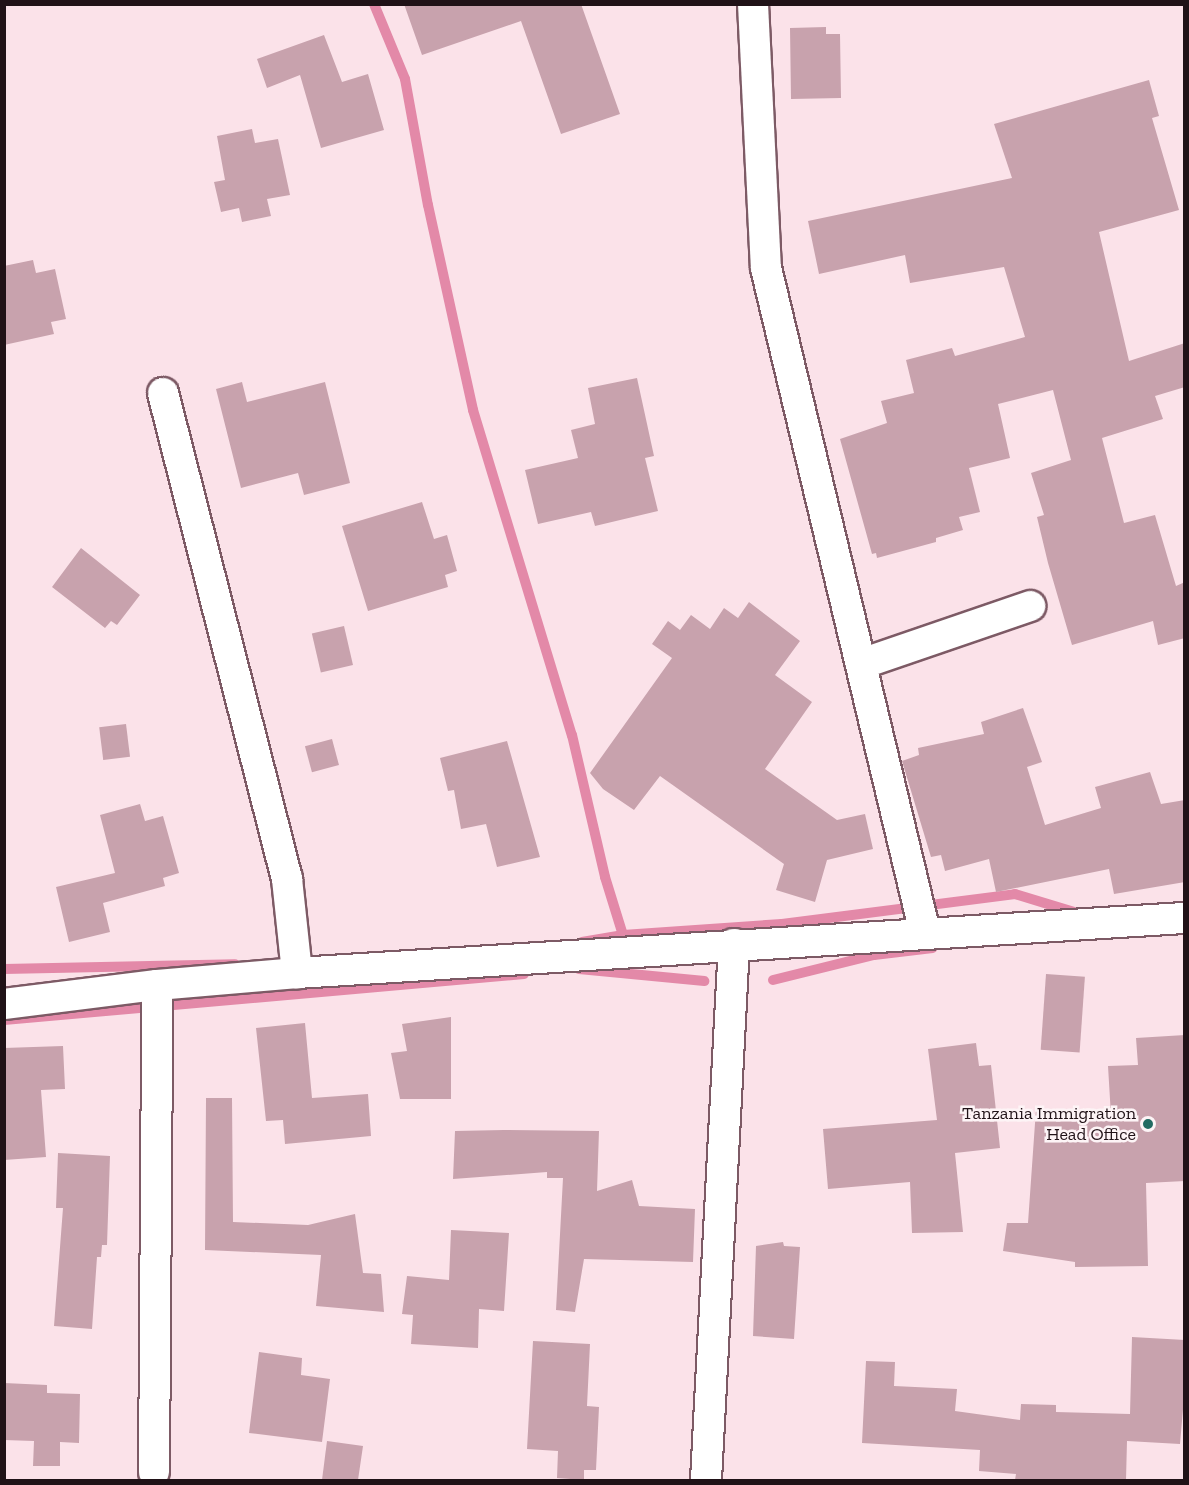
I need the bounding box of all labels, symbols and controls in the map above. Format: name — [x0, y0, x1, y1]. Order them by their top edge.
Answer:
place label: Tanzania Immigration Head Office — [962, 1103, 1136, 1146]
marker: Tanzania Immigration Head Office — [1141, 1117, 1155, 1131]

